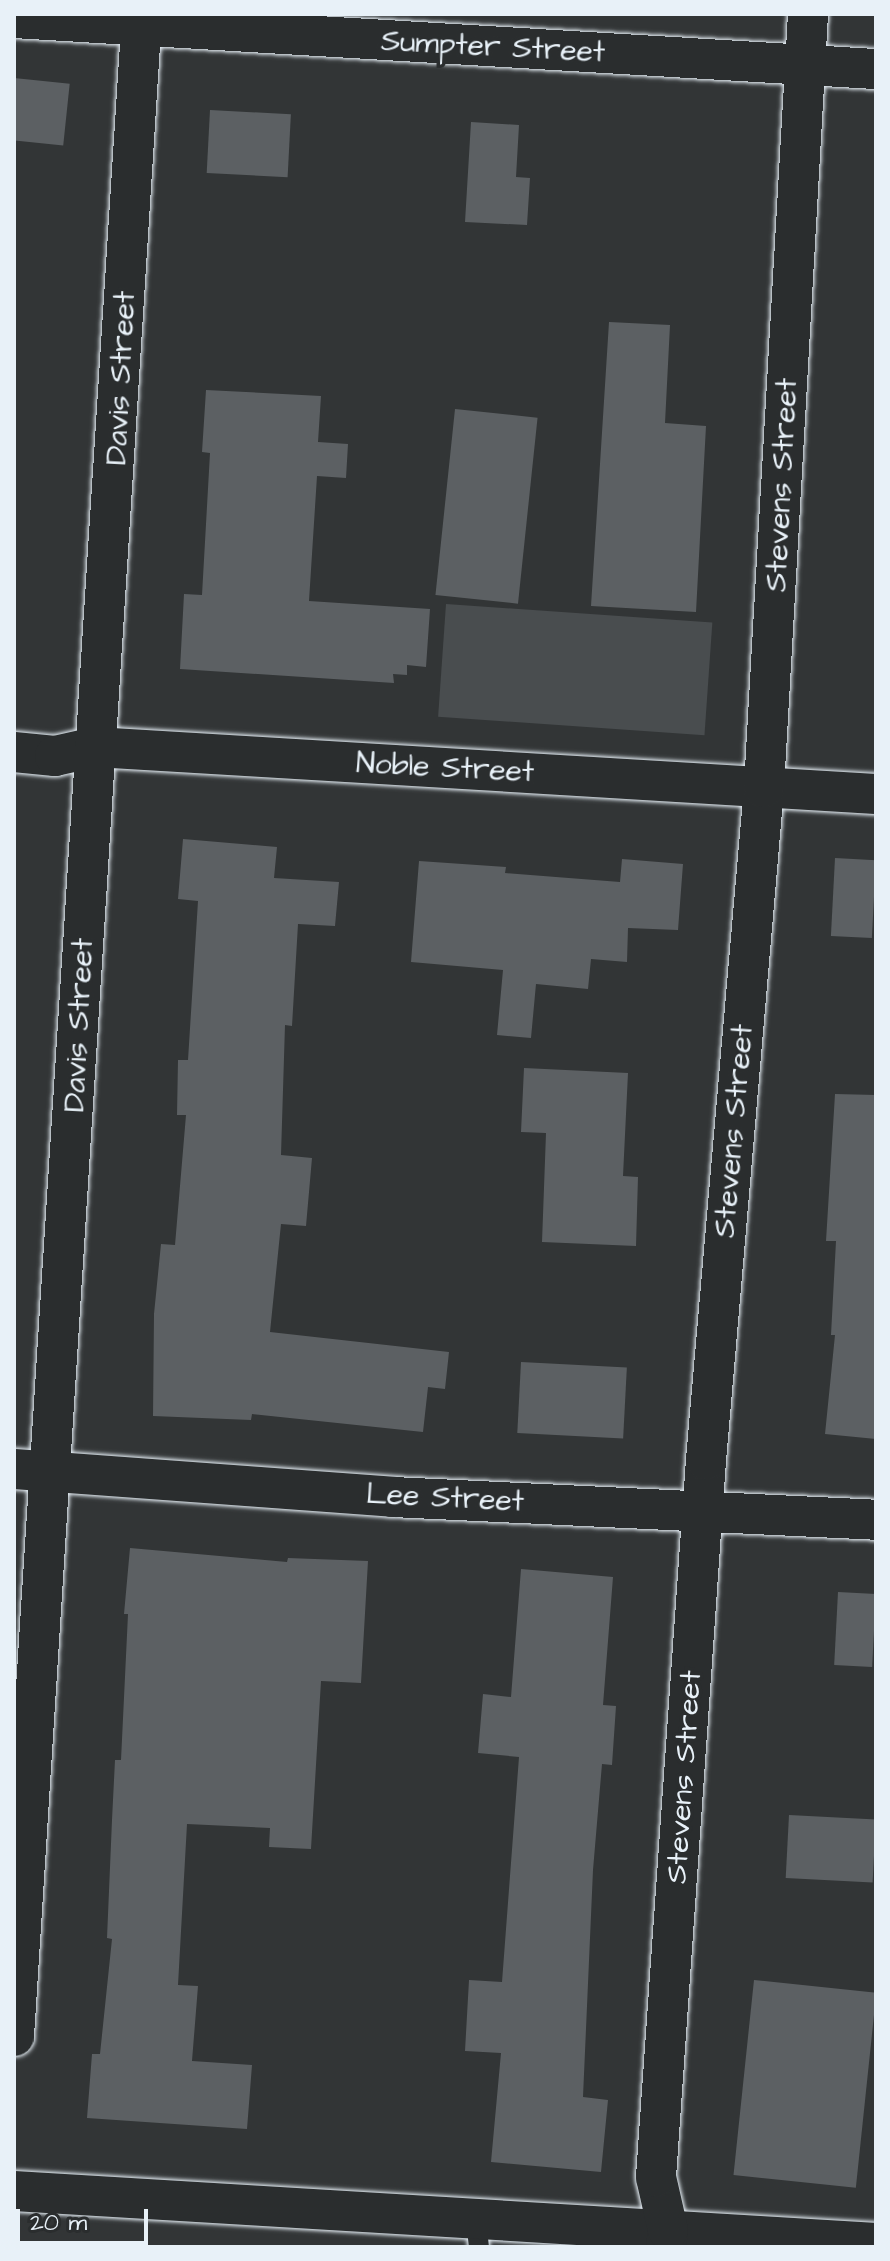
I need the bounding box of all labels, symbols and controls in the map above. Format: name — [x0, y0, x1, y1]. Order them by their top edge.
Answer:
street label: Sumpter Street — [380, 23, 606, 71]
street label: Davis Street — [98, 290, 144, 466]
street label: Stevens Street — [758, 377, 806, 593]
street label: Noble Street — [355, 745, 535, 791]
street label: Davis Street — [56, 937, 102, 1113]
street label: Stevens Street — [707, 1023, 761, 1239]
street label: Lee Street — [365, 1476, 525, 1520]
street label: Stevens Street — [659, 1669, 709, 1885]
scale bar — [20, 2193, 152, 2243]
text: 20 m — [30, 2206, 87, 2240]

